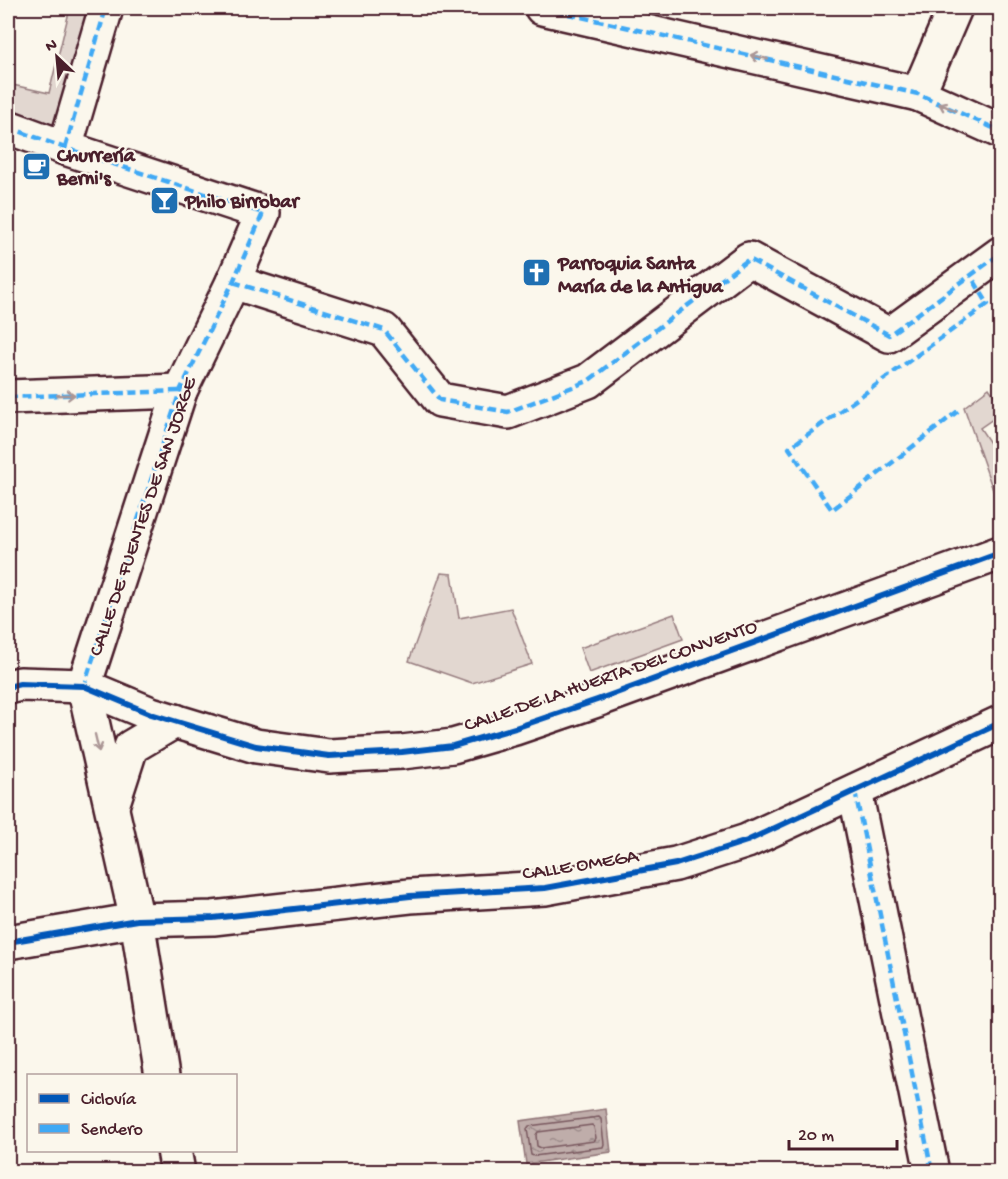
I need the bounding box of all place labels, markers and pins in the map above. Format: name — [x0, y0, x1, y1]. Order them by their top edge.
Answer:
place label: Churrería Berni's — [56, 146, 136, 192]
cafe icon: Churrería Berni's — [20, 150, 52, 182]
bar icon: Philo Birrobar — [148, 184, 180, 216]
place label: Philo Birrobar — [184, 192, 300, 215]
place label: Parroquia Santa María de la Antigua — [557, 254, 724, 300]
church icon: Parroquia Santa María de la Antigua — [521, 257, 553, 289]

